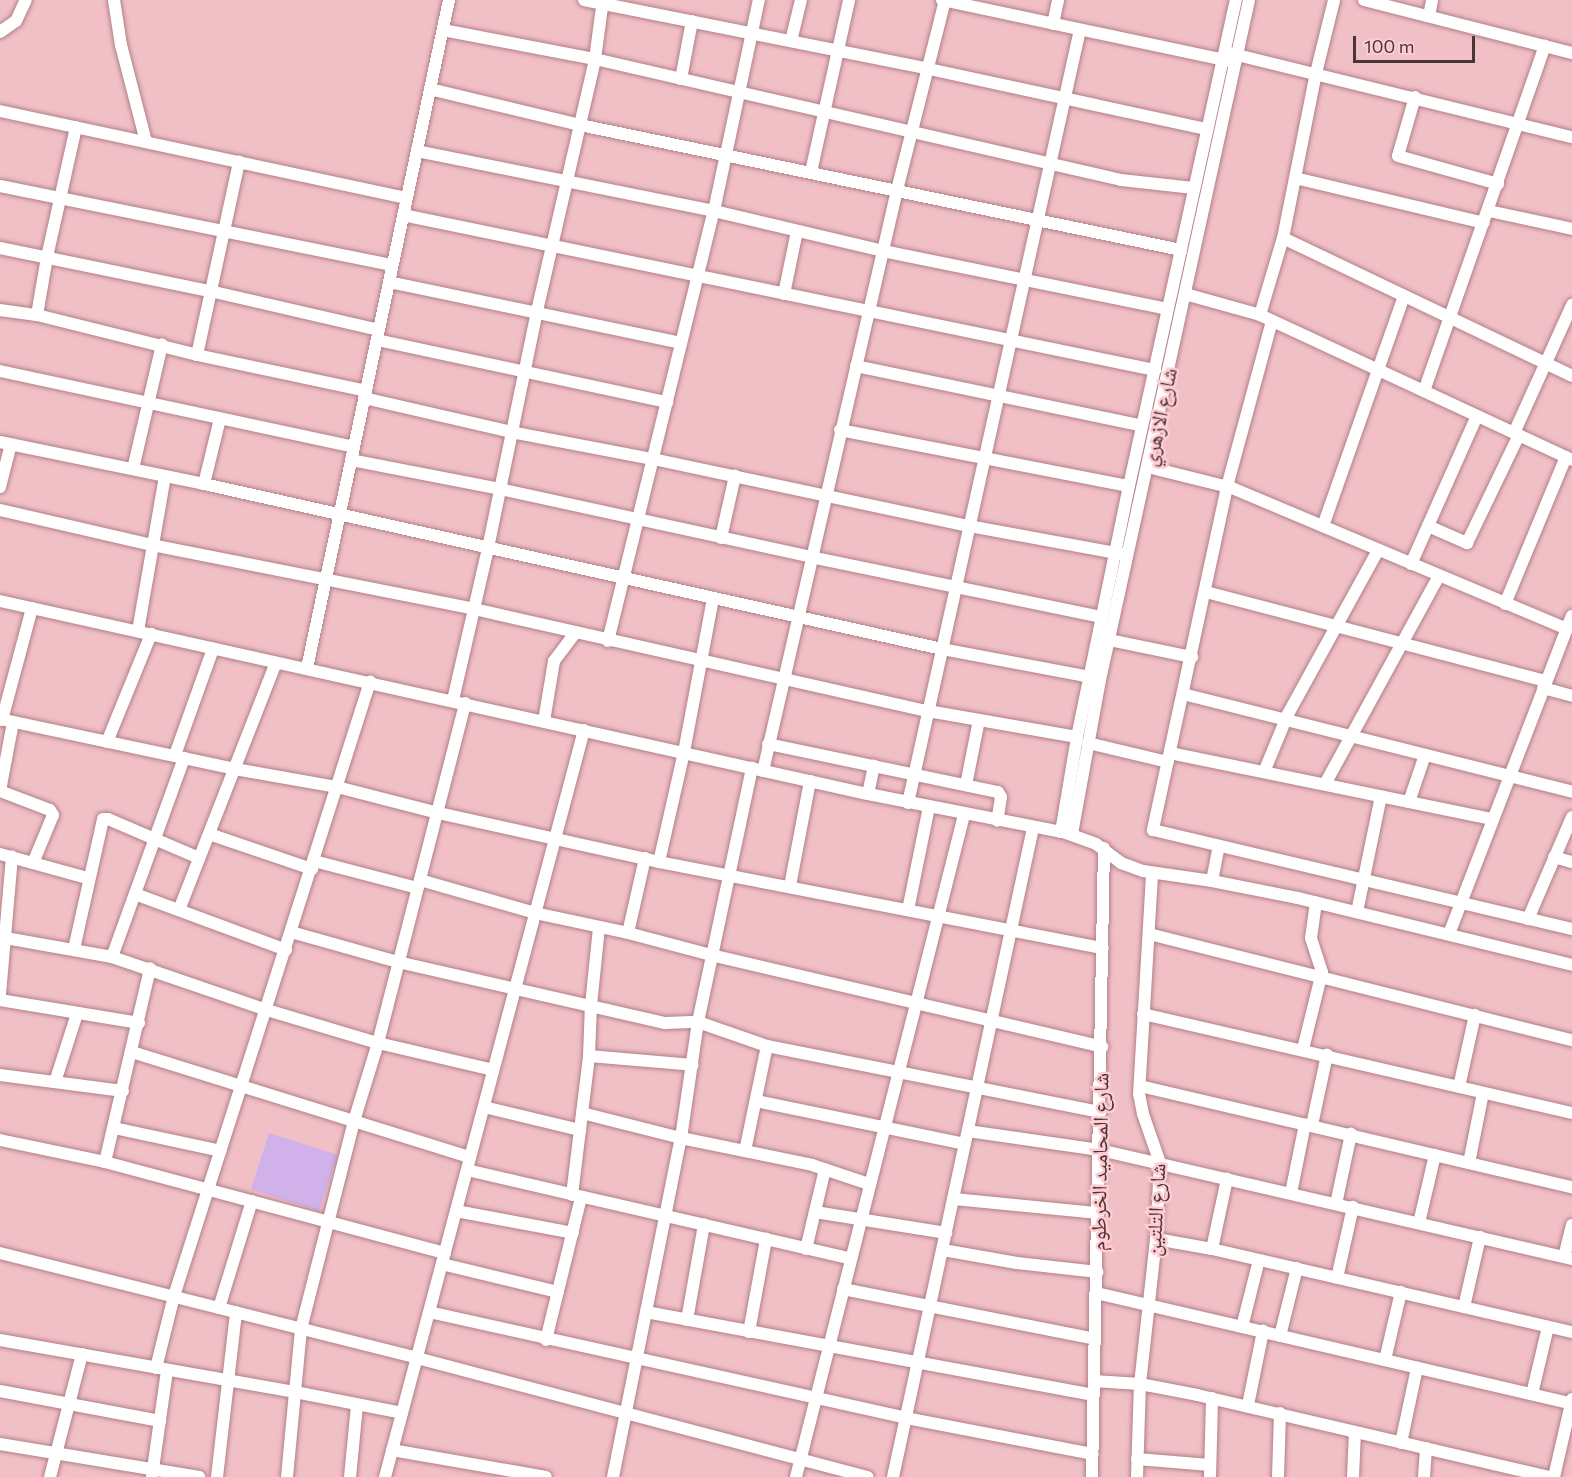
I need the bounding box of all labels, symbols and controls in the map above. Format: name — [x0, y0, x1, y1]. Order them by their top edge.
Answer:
scale bar — [1356, 24, 1478, 62]
text: 100 m — [1364, 35, 1414, 57]
street label: شارع الازهري — [1136, 365, 1182, 469]
street label: شارع المحاميد الخرطوم — [1085, 1073, 1113, 1251]
street label: شارع التلتين — [1140, 1163, 1170, 1257]

